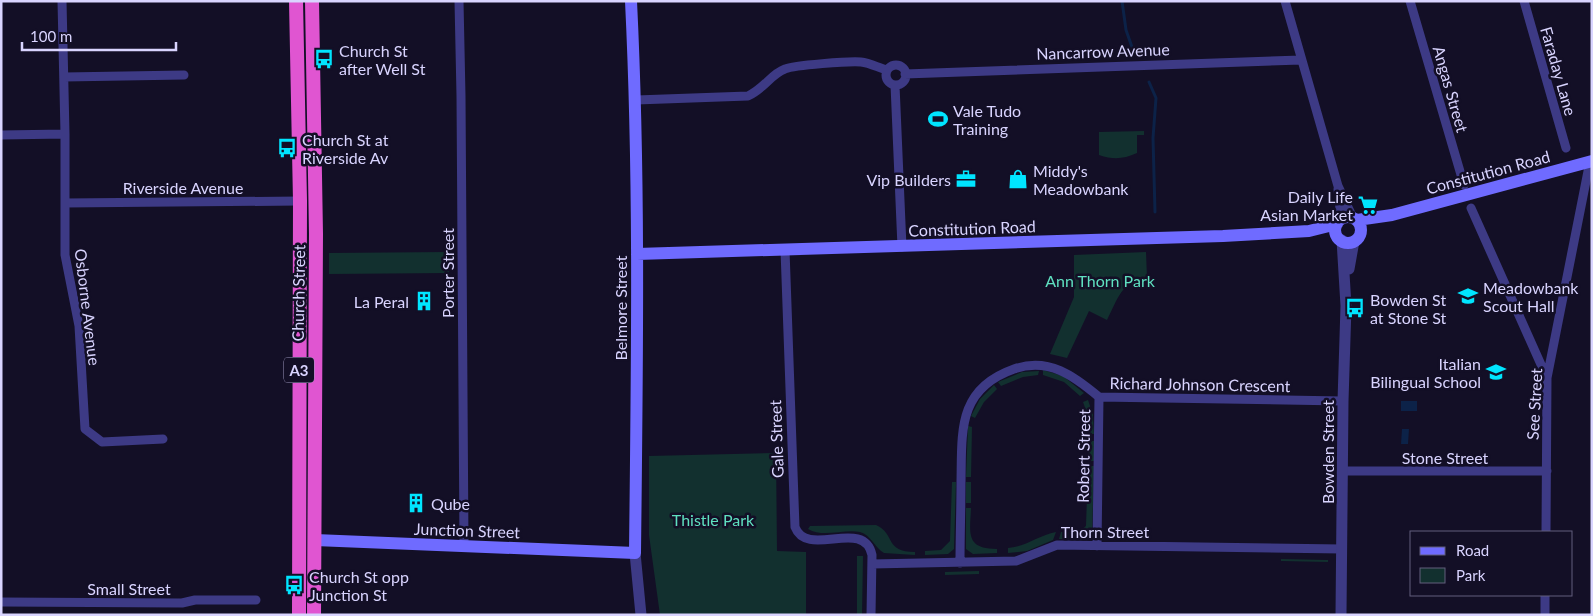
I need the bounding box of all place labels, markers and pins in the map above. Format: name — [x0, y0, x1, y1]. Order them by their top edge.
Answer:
place label: Church St after Well St — [339, 41, 426, 78]
bus stop icon: Church St after Well St — [313, 48, 335, 70]
place label: Vale Tudo Training — [953, 101, 1021, 138]
sports icon: Vale Tudo Training — [927, 108, 949, 130]
place label: Church St at Riverside Av — [302, 130, 389, 167]
bus stop icon: Church St at Riverside Av — [276, 137, 298, 159]
place label: Middy's Meadowbank — [1033, 161, 1129, 198]
office icon: Vip Builders — [955, 168, 977, 190]
shop icon: Middy's Meadowbank — [1007, 168, 1029, 190]
place label: Vip Builders — [866, 170, 951, 189]
place label: Daily Life Asian Market — [1260, 187, 1353, 224]
supermarket icon: Daily Life Asian Market — [1357, 194, 1379, 216]
place label: Meadowbank Scout Hall — [1483, 278, 1579, 315]
school or university icon: Meadowbank Scout Hall — [1457, 285, 1479, 307]
building icon: La Peral — [413, 290, 435, 312]
place label: Bowden St at Stone St — [1370, 290, 1447, 327]
place label: La Peral — [354, 292, 409, 311]
bus stop icon: Bowden St at Stone St — [1344, 297, 1366, 319]
place label: Italian Bilingual School — [1370, 354, 1481, 391]
school or university icon: Italian Bilingual School — [1485, 361, 1507, 383]
building icon: Qube — [405, 492, 427, 514]
place label: Qube — [431, 494, 470, 513]
place label: Church St opp Junction St — [309, 567, 409, 604]
bus stop icon: Church St opp Junction St — [283, 574, 305, 596]

